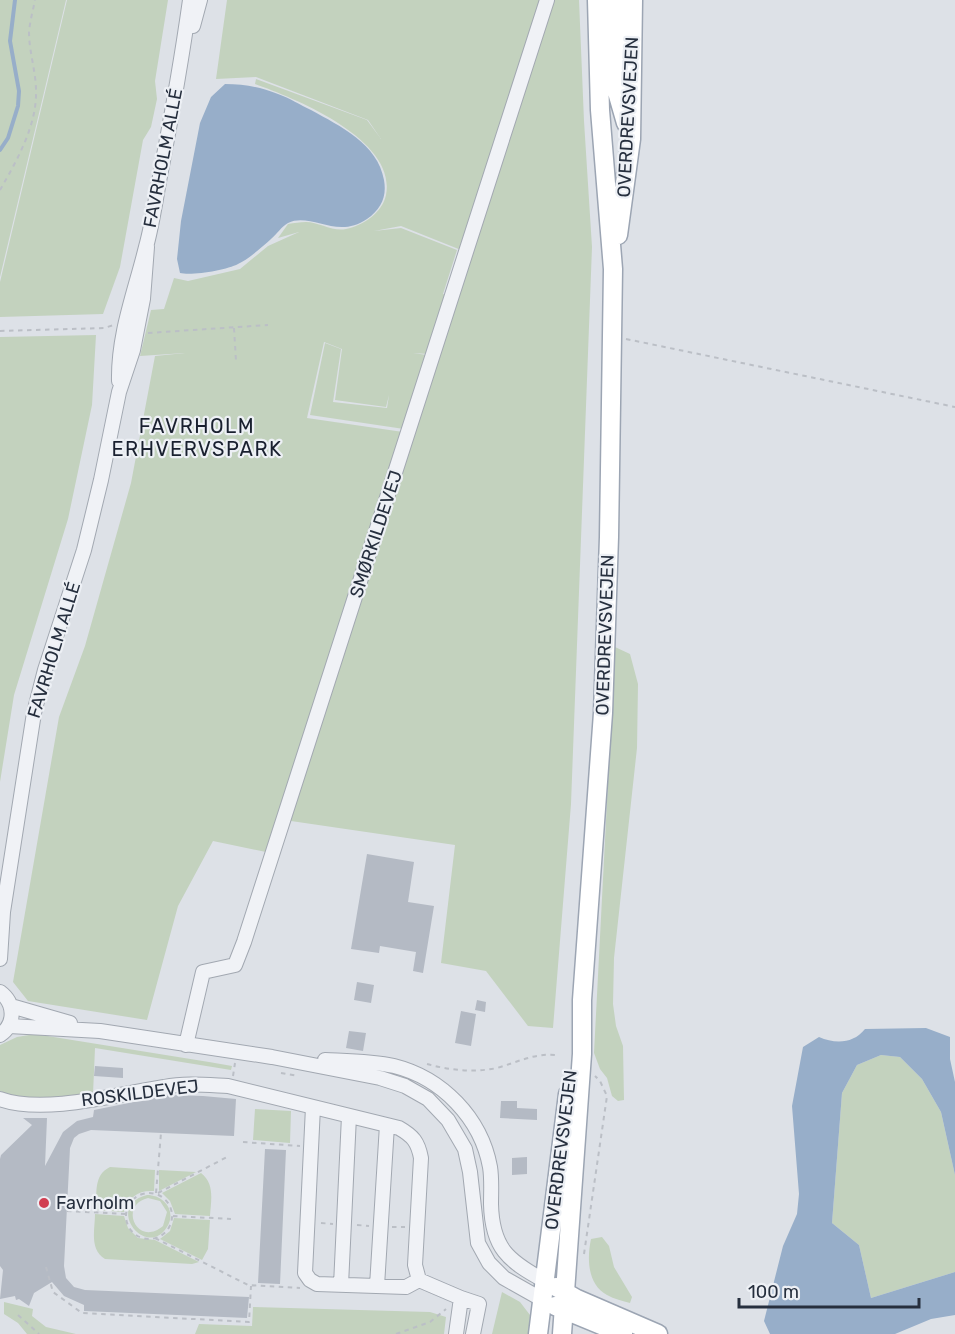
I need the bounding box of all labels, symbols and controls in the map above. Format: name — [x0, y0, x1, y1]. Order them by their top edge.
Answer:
street label: OVERDREVSVEJEN — [613, 36, 643, 198]
street label: FAVRHOLM ALLÉ — [139, 87, 187, 229]
district label: FAVRHOLM ERHVERVSPARK — [111, 414, 283, 461]
street label: SMØRKILDEVEJ — [345, 468, 407, 600]
street label: OVERDREVSVEJEN — [591, 554, 619, 716]
street label: FAVRHOLM ALLÉ — [23, 579, 85, 721]
street label: OVERDREVSVEJEN — [540, 1069, 582, 1231]
street label: ROSKILDEVEJ — [80, 1075, 200, 1111]
place label: Favrholm — [56, 1192, 134, 1214]
marker: Favrholm — [37, 1196, 51, 1210]
scale bar — [739, 1271, 919, 1309]
text: 100 m — [748, 1281, 799, 1303]

